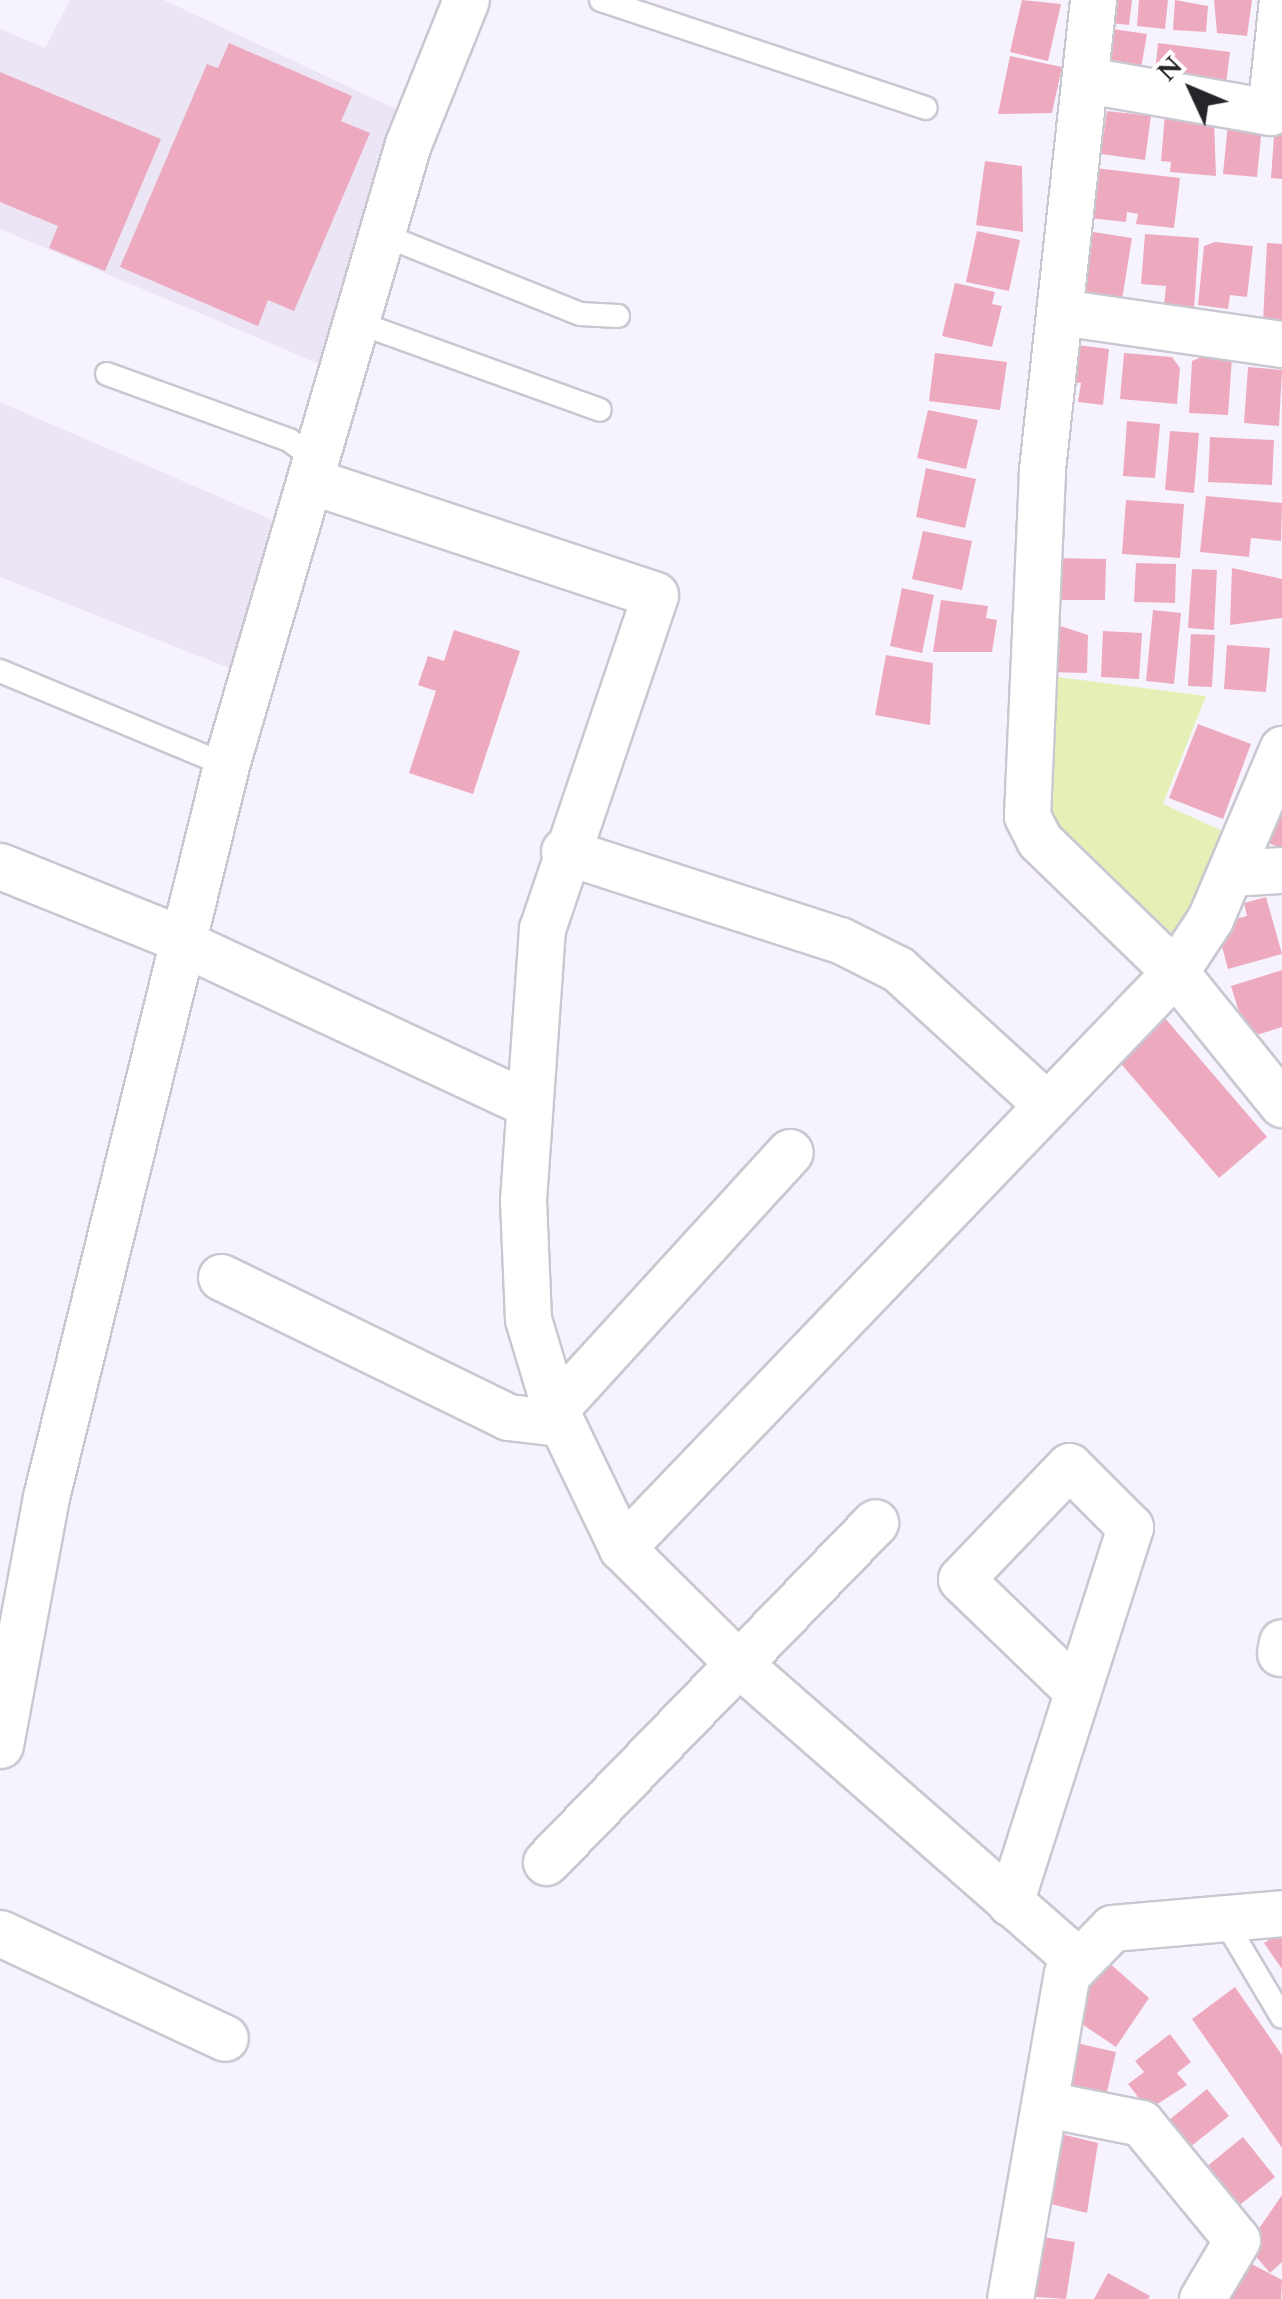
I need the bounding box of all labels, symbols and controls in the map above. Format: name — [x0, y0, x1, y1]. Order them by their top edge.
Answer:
north arrow — [1142, 40, 1242, 140]
text: N — [1147, 46, 1193, 92]

